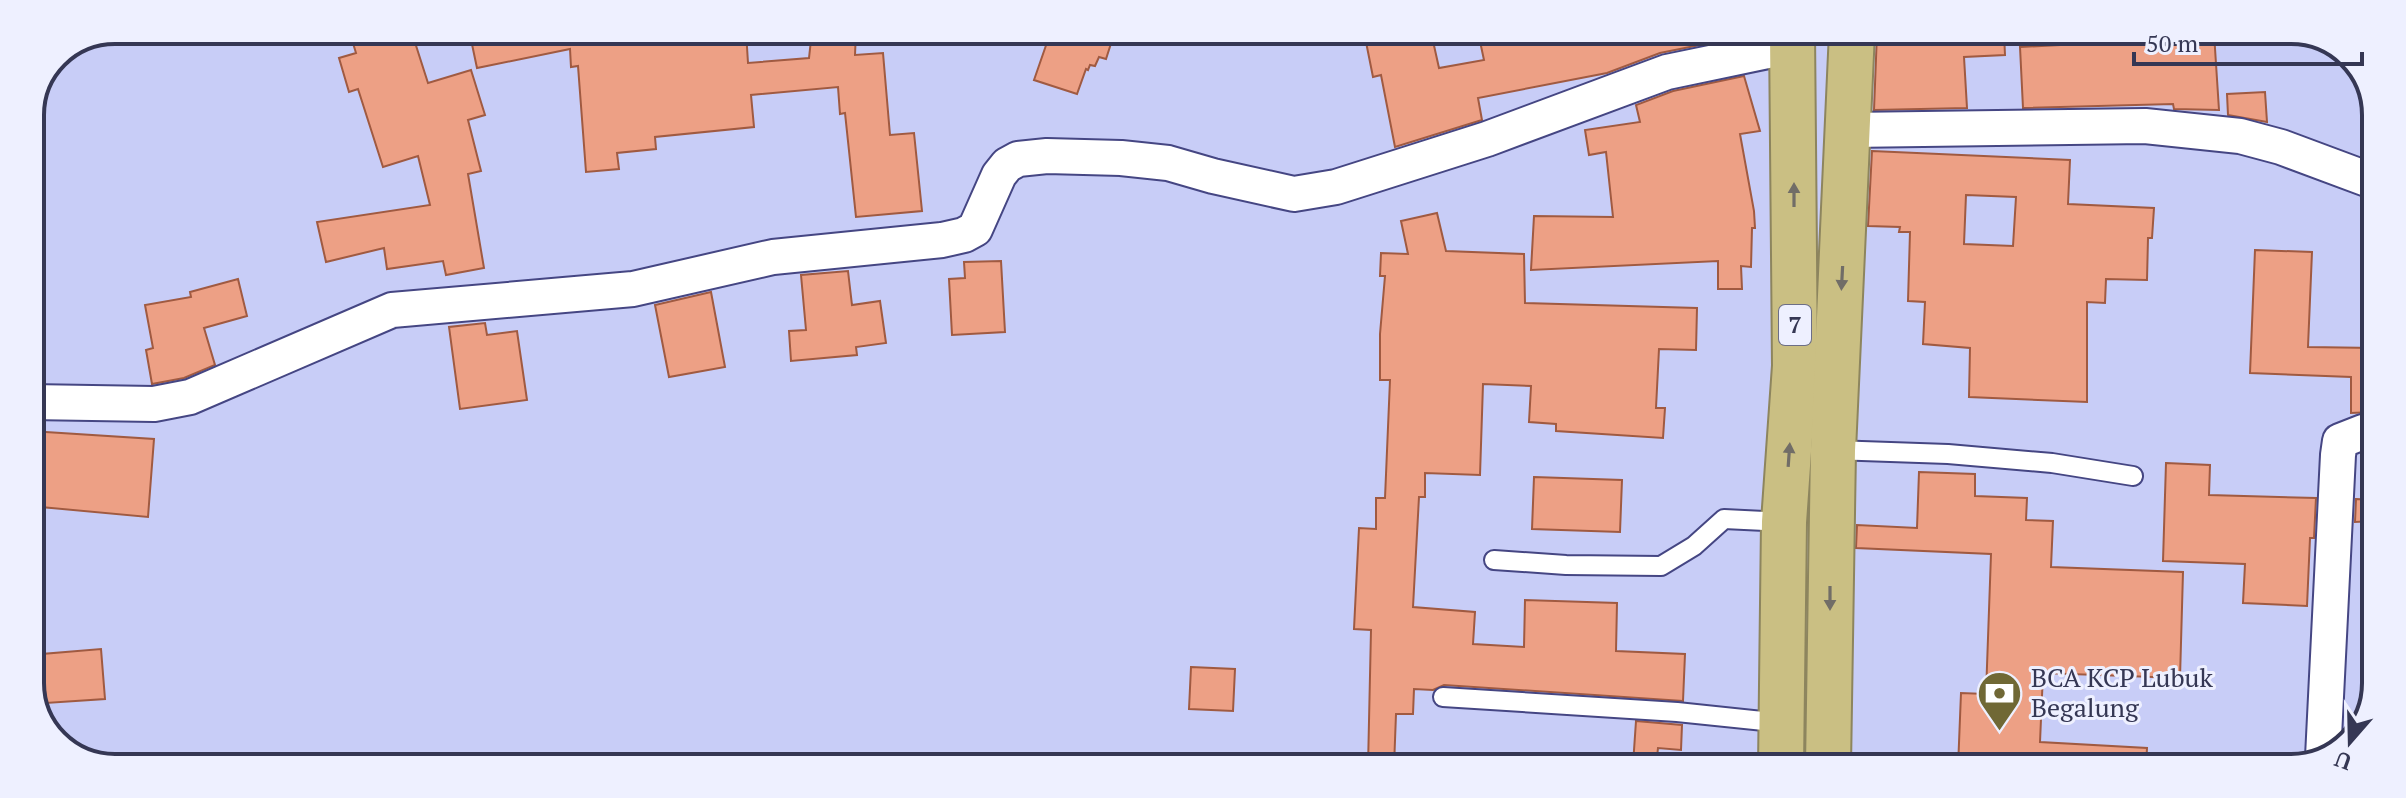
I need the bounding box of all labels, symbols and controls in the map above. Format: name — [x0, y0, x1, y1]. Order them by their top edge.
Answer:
scale bar — [2134, 16, 2362, 66]
text: 50 m — [2146, 27, 2198, 59]
one-way arrow — [1788, 182, 1800, 207]
one-way arrow — [1835, 266, 1848, 291]
road number: 7 — [1779, 305, 1811, 345]
one-way arrow — [1783, 442, 1796, 467]
one-way arrow — [1824, 586, 1836, 611]
place label: BCA KCP Lubuk Begalung — [2031, 660, 2213, 724]
bank icon: BCA KCP Lubuk Begalung — [1976, 669, 2024, 732]
north arrow — [2310, 702, 2390, 782]
text: U — [2330, 745, 2355, 778]

